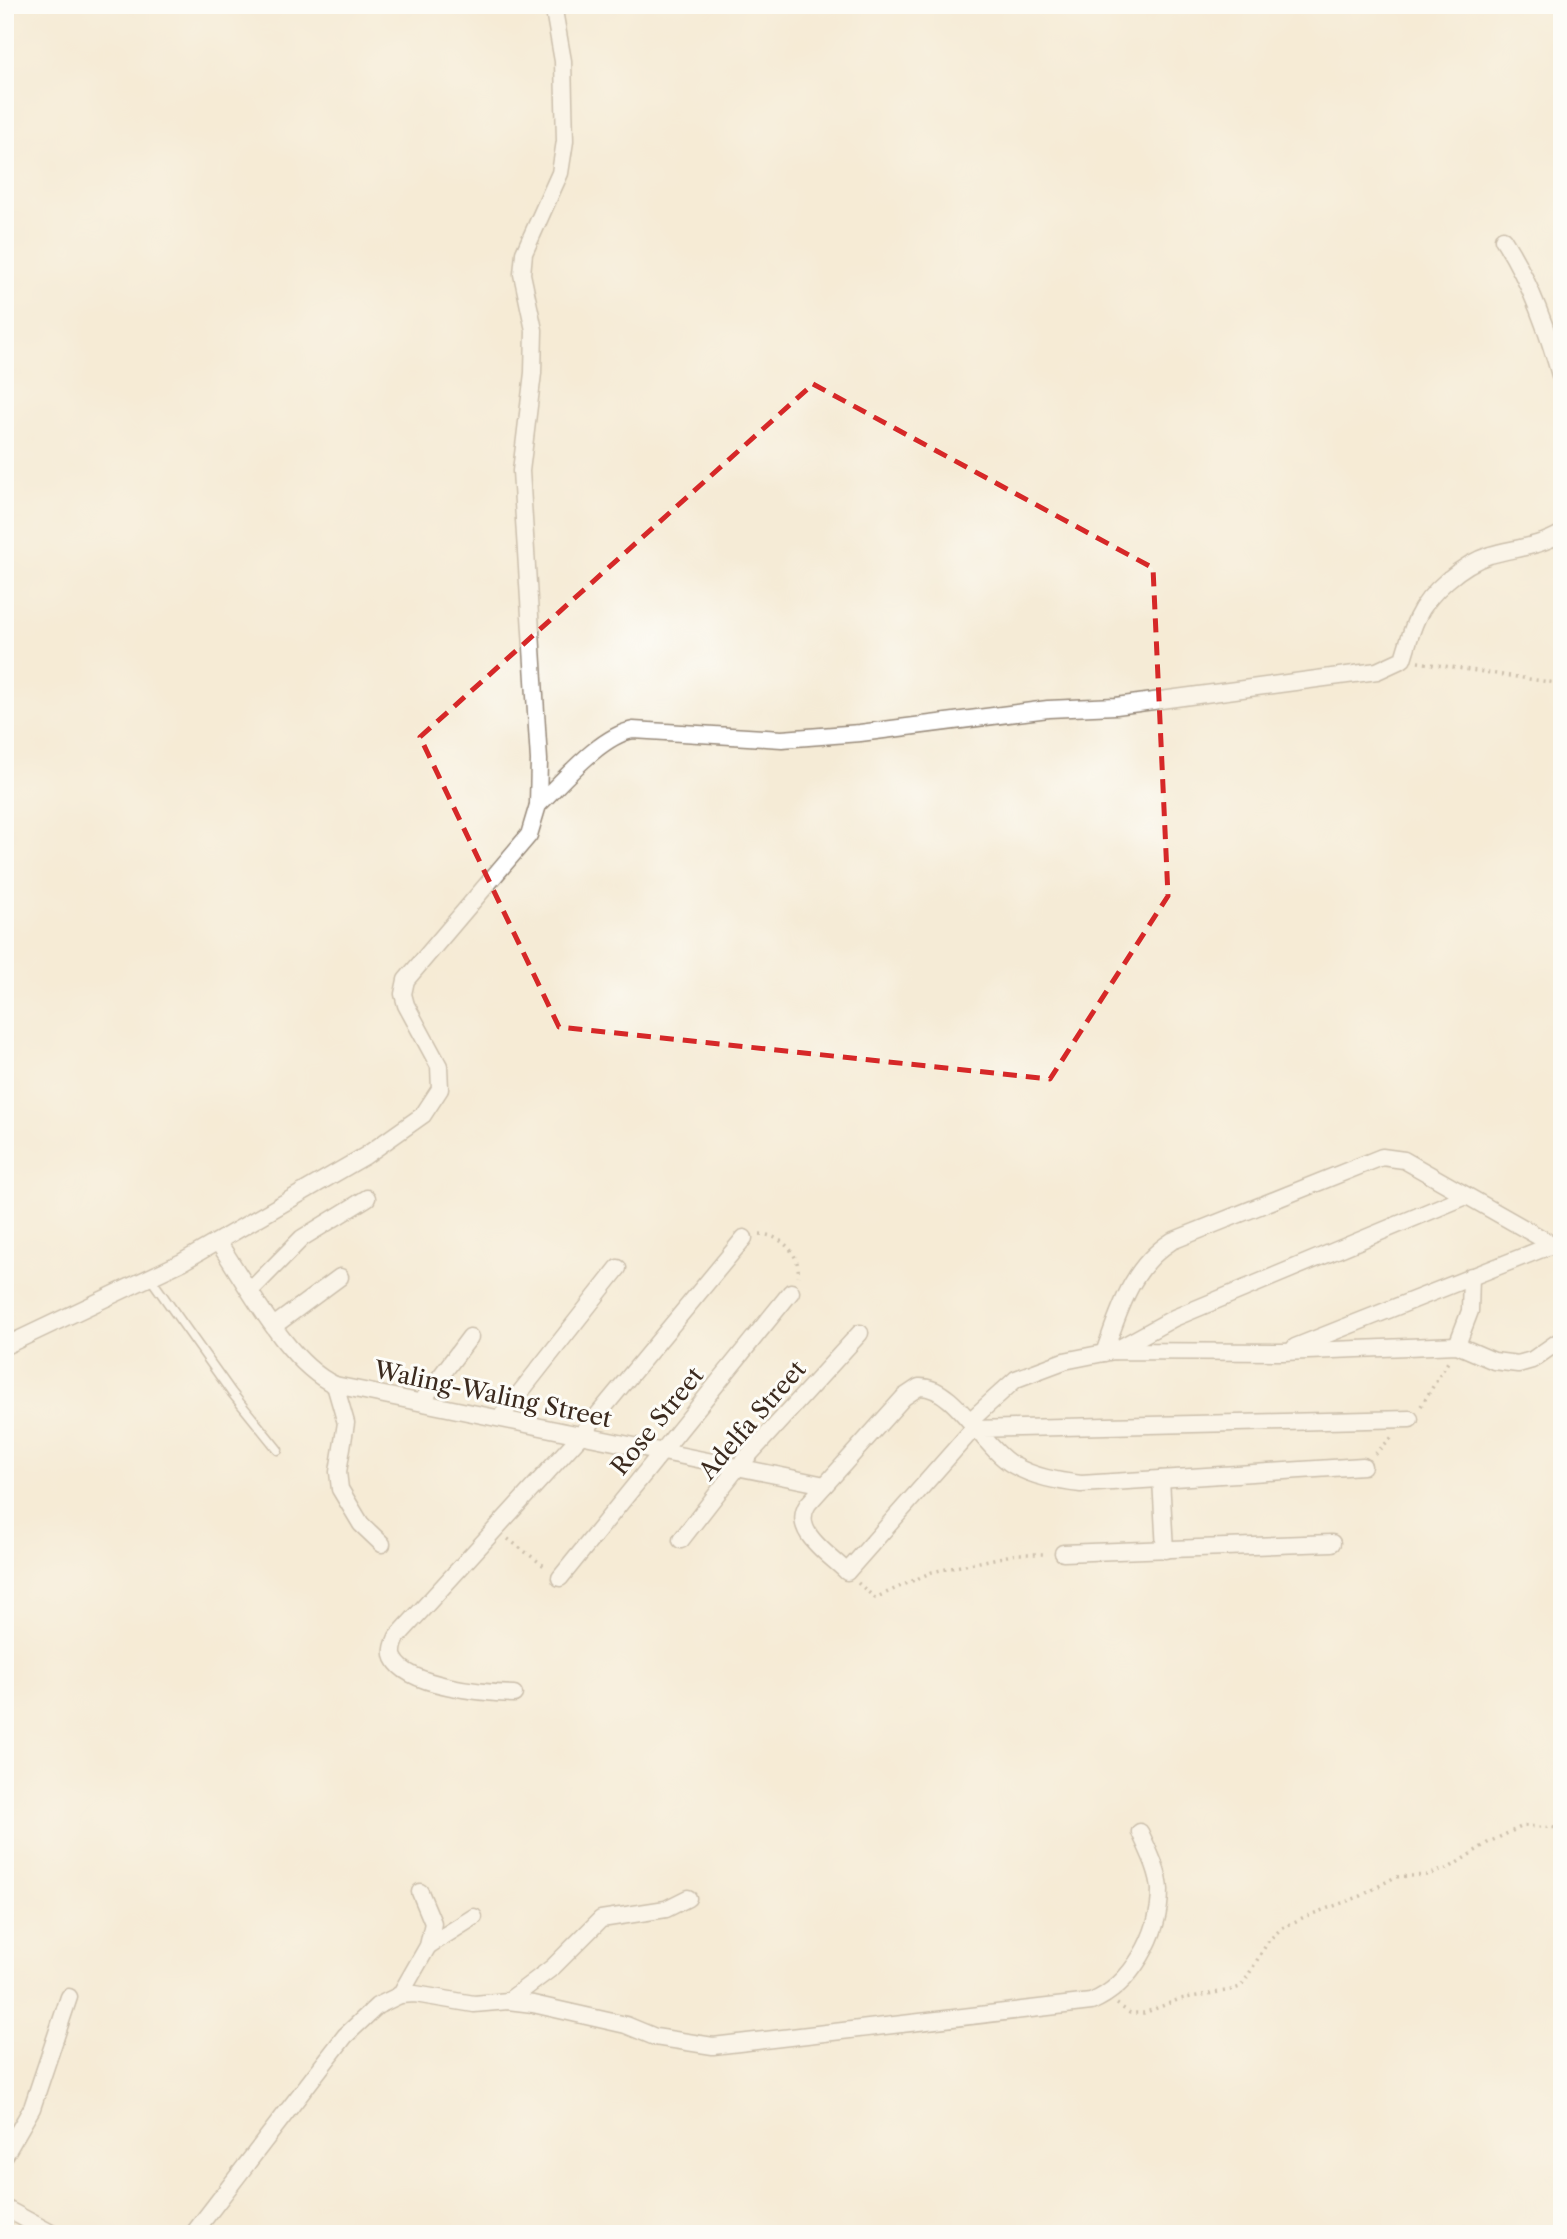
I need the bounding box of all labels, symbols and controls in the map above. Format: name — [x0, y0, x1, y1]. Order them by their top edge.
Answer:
street label: Waling-Waling Street — [371, 1354, 615, 1433]
street label: Adelfa Street — [692, 1354, 812, 1486]
street label: Rose Street — [605, 1361, 710, 1481]

